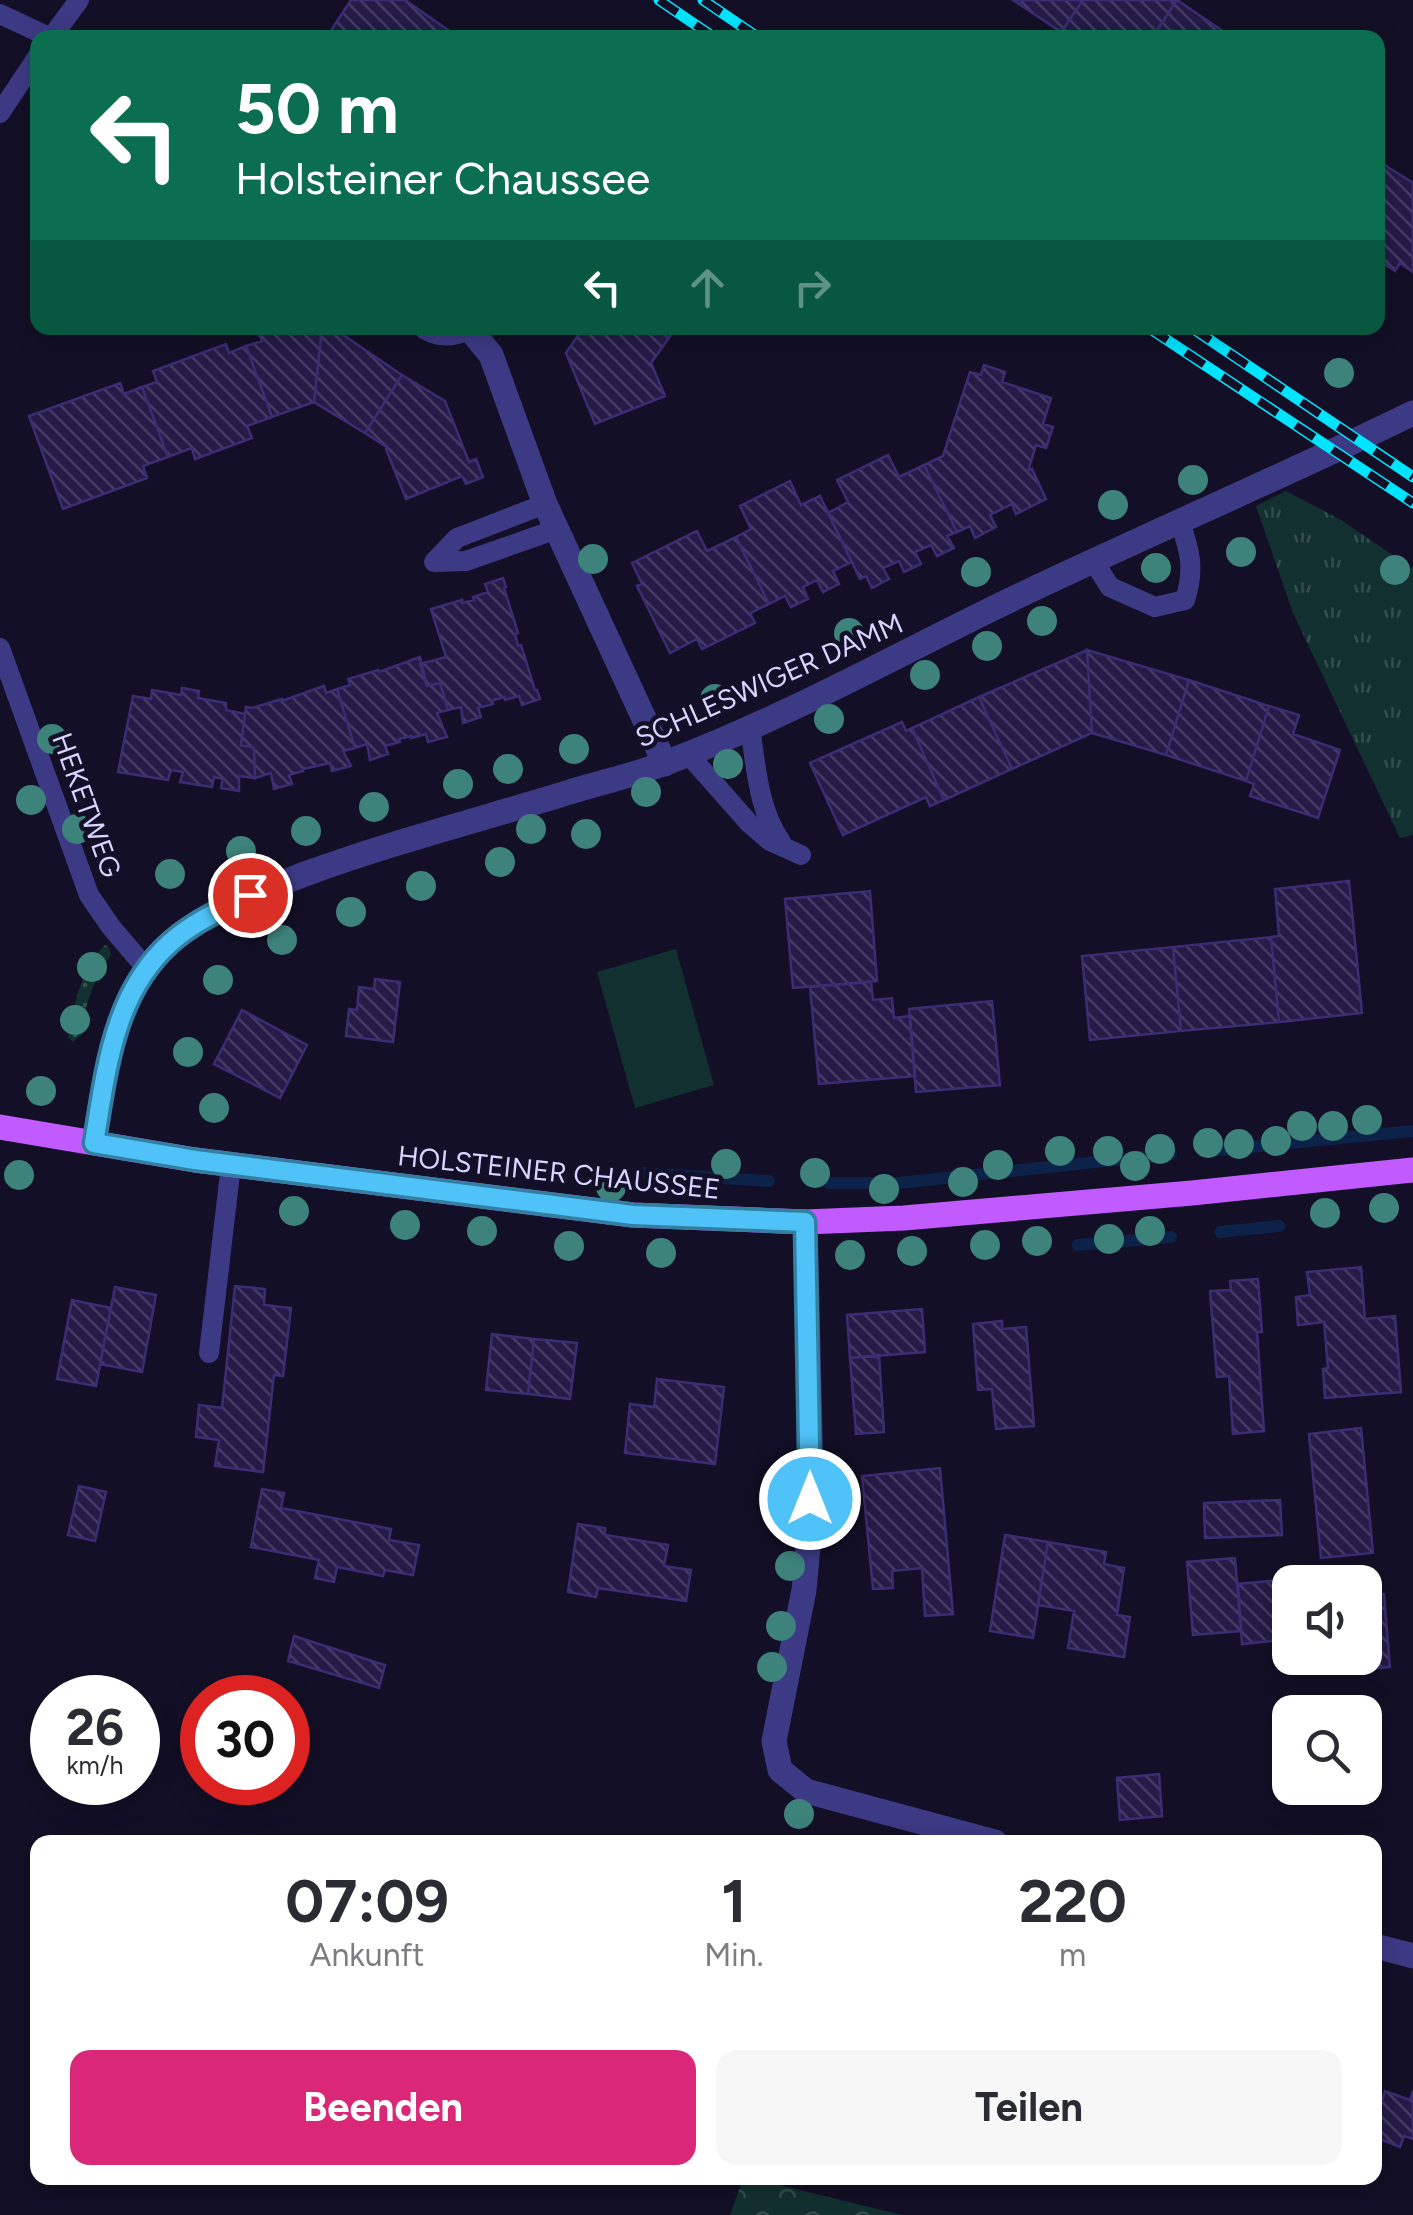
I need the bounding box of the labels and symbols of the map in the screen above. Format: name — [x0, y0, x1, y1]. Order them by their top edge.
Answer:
street label: SCHLESWIGER DAMM — [630, 606, 908, 754]
street label: HEKETWEG — [45, 728, 129, 882]
pin — [208, 853, 293, 938]
street label: HOLSTEINER CHAUSSEE — [396, 1138, 722, 1206]
position arrow — [758, 1447, 862, 1551]
speed limit sign: 30 — [180, 1675, 310, 1805]

